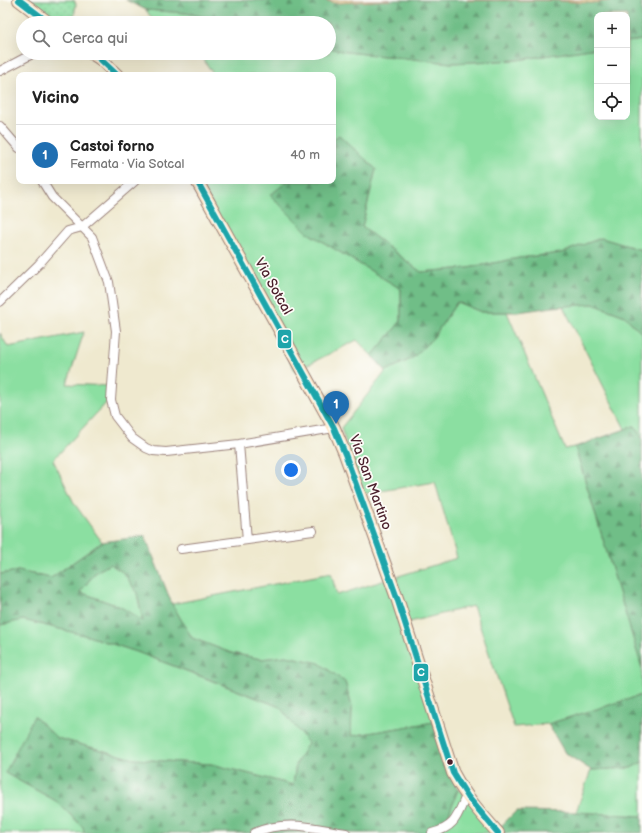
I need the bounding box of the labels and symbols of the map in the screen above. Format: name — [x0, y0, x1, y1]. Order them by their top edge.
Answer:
street label: Via Sotcal — [251, 255, 296, 317]
line badge: C — [277, 329, 292, 349]
text: C — [281, 333, 289, 346]
pin: 1 — [323, 391, 349, 424]
street label: Via San Martino — [345, 432, 396, 532]
your location — [281, 460, 301, 480]
line badge: C — [413, 663, 429, 682]
text: C — [417, 666, 425, 679]
unlabelled marker — [445, 757, 455, 767]

